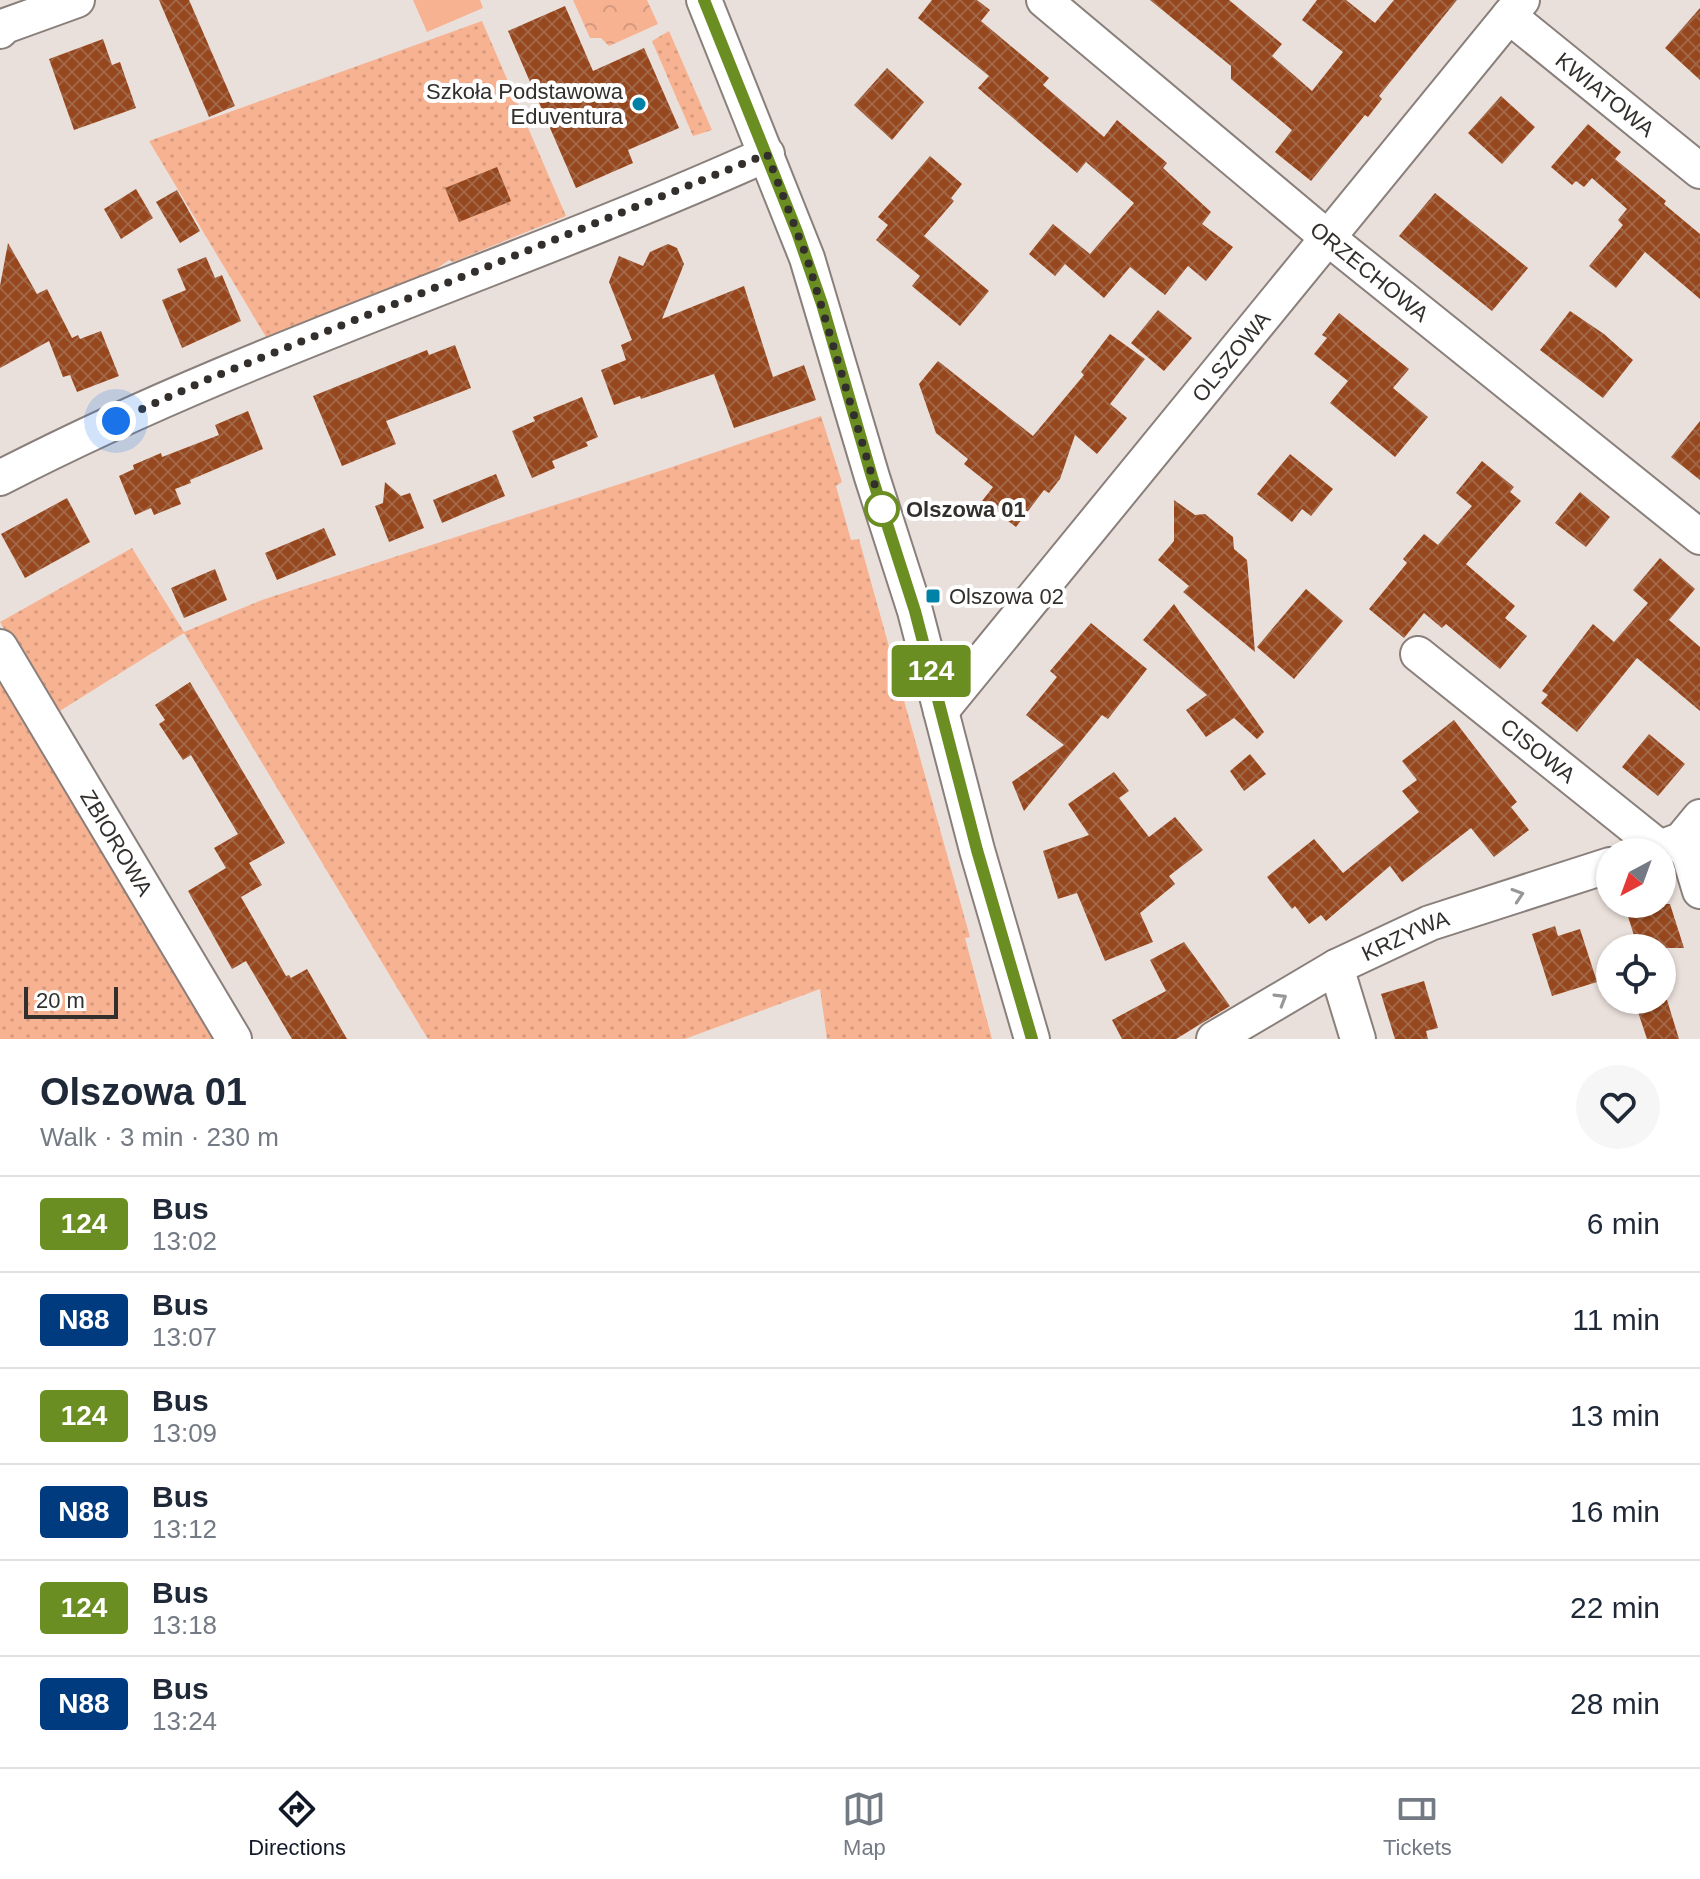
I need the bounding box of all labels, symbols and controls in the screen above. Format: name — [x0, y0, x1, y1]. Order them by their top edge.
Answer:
street label: KWIATOWA — [1551, 47, 1660, 142]
place label: Szkoła Podstawowa Eduventura — [426, 79, 624, 129]
marker: Szkoła Podstawowa Eduventura — [630, 95, 648, 113]
street label: ORZECHOWA — [1305, 216, 1434, 327]
street label: OLSZOWA — [1187, 306, 1275, 407]
your location — [96, 401, 136, 441]
marker: Olszowa 01 — [865, 492, 899, 526]
place label: Olszowa 01 — [906, 497, 1026, 522]
place label: Olszowa 02 — [949, 584, 1064, 609]
marker: Olszowa 02 — [924, 587, 942, 605]
line badge: 124 — [885, 645, 977, 697]
text: 124 — [908, 655, 954, 686]
street label: CISOWA — [1496, 713, 1581, 788]
street label: ZBIOROWA — [76, 785, 158, 901]
north arrow — [1596, 838, 1676, 918]
map controls — [1596, 838, 1676, 1014]
one-way arrow — [1510, 889, 1524, 905]
street label: KRZYWA — [1358, 905, 1452, 966]
button: locate — [1596, 934, 1676, 1014]
scale bar — [24, 983, 118, 1019]
text: 20 m — [36, 988, 85, 1013]
one-way arrow — [1272, 993, 1287, 1009]
button: heart — [1576, 1065, 1660, 1149]
text: Olszowa 01 — [40, 1071, 247, 1113]
text: Walk · 3 min · 230 m — [40, 1122, 279, 1152]
text: Bus — [152, 1192, 209, 1225]
text: 6 min — [1587, 1207, 1660, 1240]
text: 124 — [61, 1208, 107, 1239]
text: 13:02 — [152, 1226, 217, 1256]
text: Bus — [152, 1288, 209, 1321]
text: 11 min — [1572, 1303, 1660, 1336]
text: N88 — [58, 1304, 110, 1335]
text: 13:07 — [152, 1322, 217, 1352]
text: Bus — [152, 1384, 209, 1417]
text: 13 min — [1570, 1399, 1660, 1432]
text: 124 — [61, 1400, 107, 1431]
text: 13:09 — [152, 1418, 217, 1448]
text: Bus — [152, 1480, 209, 1513]
text: 16 min — [1570, 1495, 1660, 1528]
text: N88 — [58, 1496, 110, 1527]
text: 13:12 — [152, 1514, 217, 1544]
text: Bus — [152, 1576, 209, 1609]
text: 22 min — [1570, 1591, 1660, 1624]
text: 124 — [61, 1592, 107, 1623]
text: 13:18 — [152, 1610, 217, 1640]
text: Bus — [152, 1672, 209, 1705]
text: 28 min — [1570, 1687, 1660, 1720]
text: N88 — [58, 1688, 110, 1719]
text: 13:24 — [152, 1706, 217, 1736]
tab: Directions — [248, 1787, 346, 1861]
tab: Map — [842, 1787, 886, 1861]
tab: Tickets — [1383, 1787, 1452, 1861]

